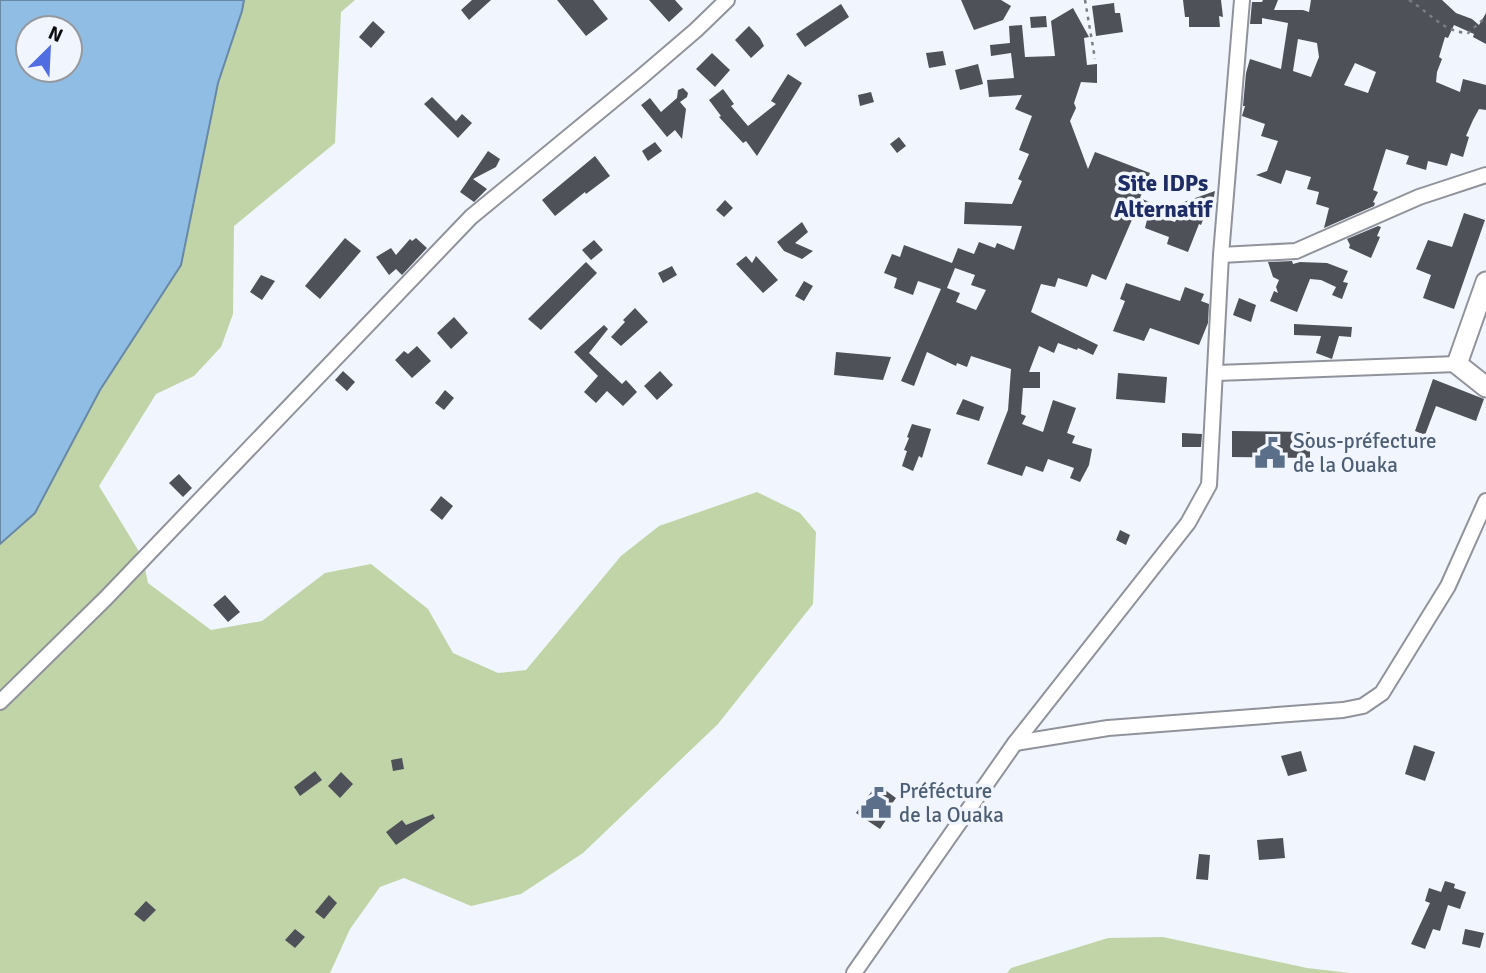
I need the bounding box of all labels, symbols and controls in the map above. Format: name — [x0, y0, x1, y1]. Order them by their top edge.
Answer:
north arrow — [14, 14, 84, 84]
text: N — [45, 21, 66, 48]
district label: Site IDPs Alternatif — [1114, 169, 1214, 224]
place label: Sous-préfecture de la Ouaka — [1293, 428, 1437, 478]
public building icon: Sous-préfecture de la Ouaka — [1253, 436, 1287, 470]
place label: Préfécture de la Ouaka — [899, 778, 1004, 828]
public building icon: Préfécture de la Ouaka — [859, 786, 893, 820]

